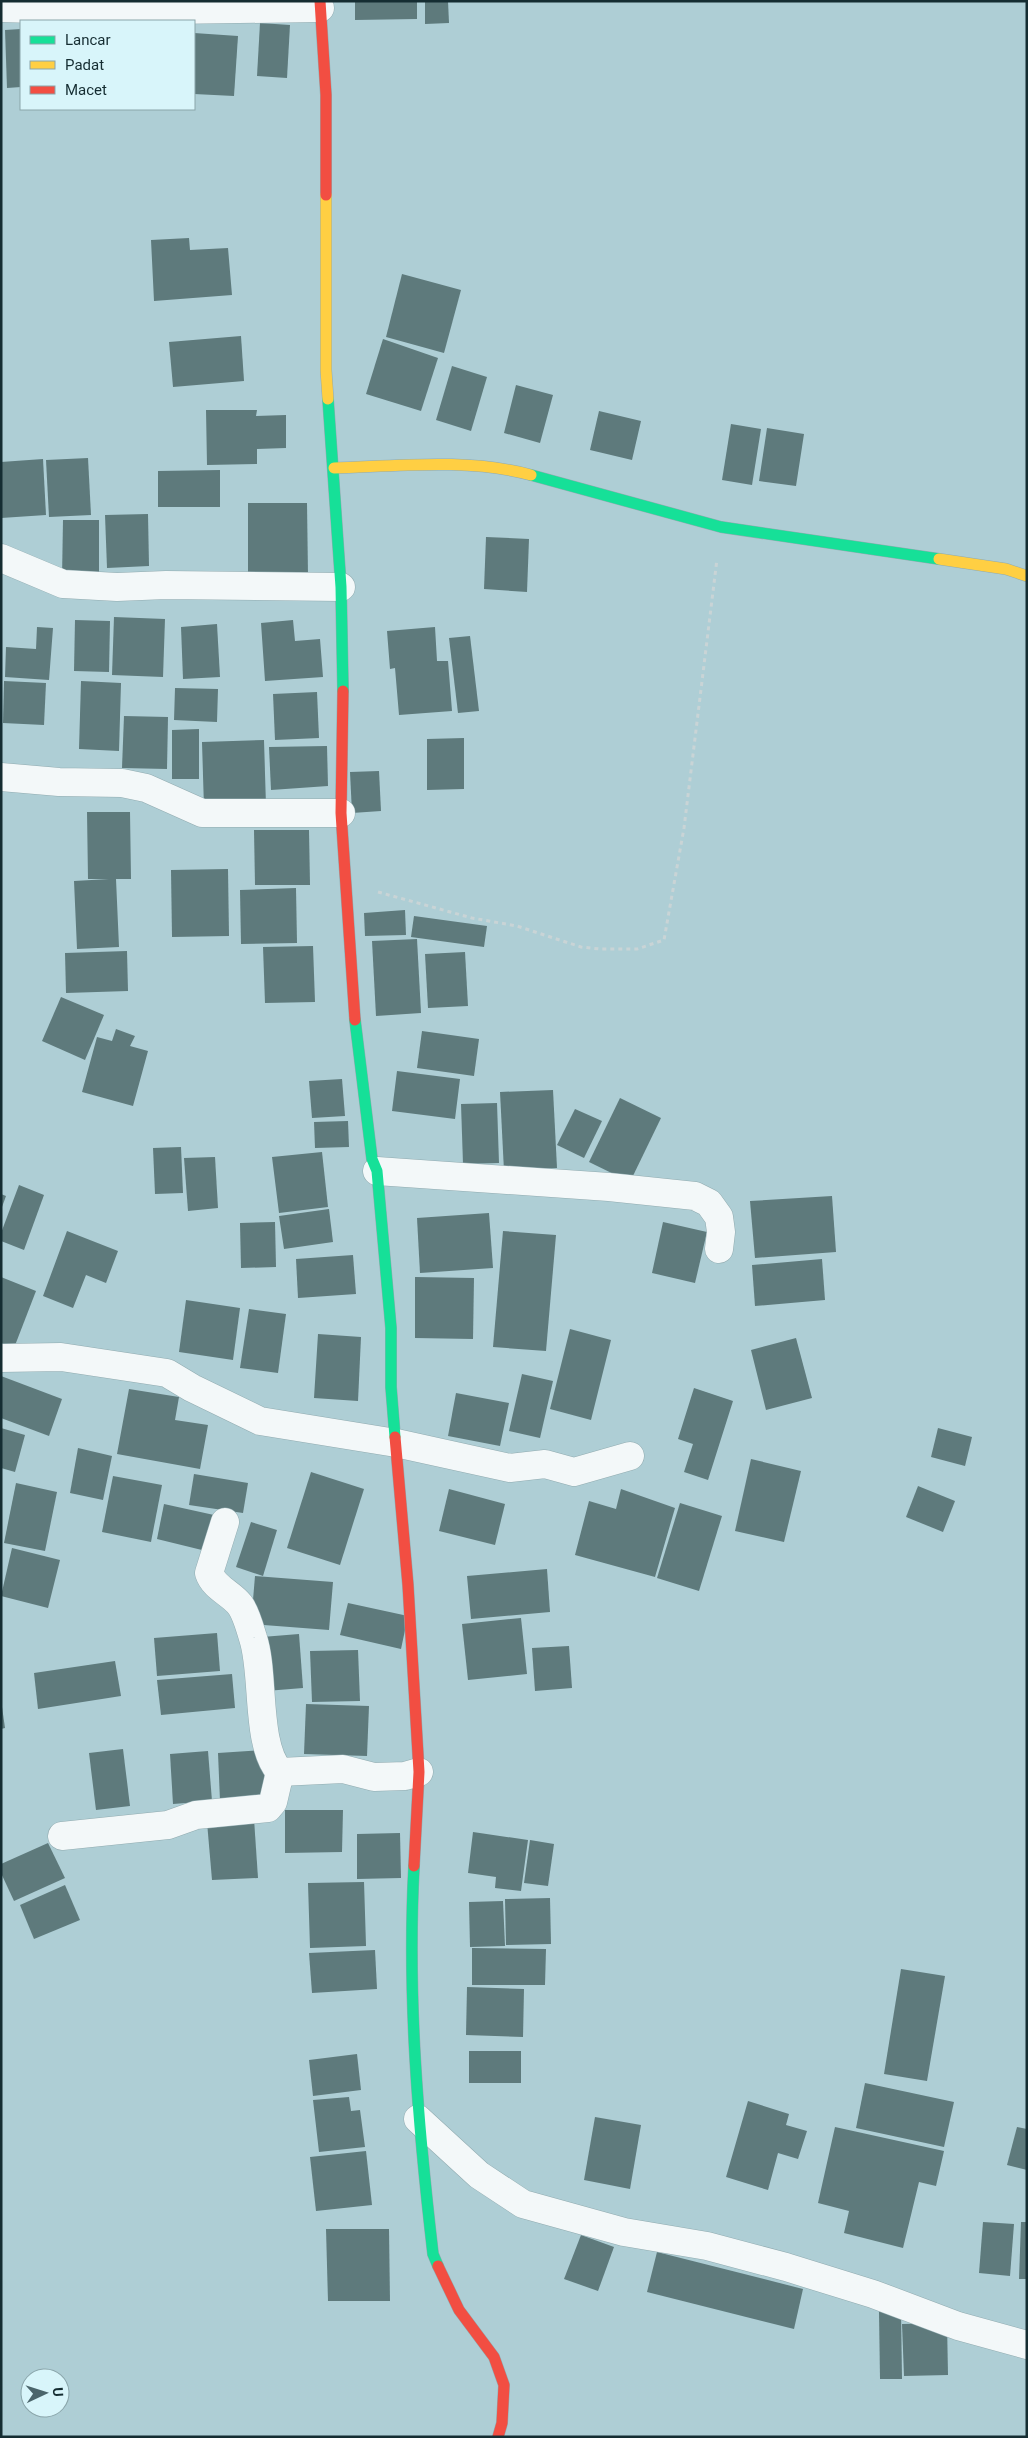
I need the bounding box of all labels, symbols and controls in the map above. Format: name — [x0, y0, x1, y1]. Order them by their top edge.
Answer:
legend — [20, 20, 195, 110]
text: Lancar — [65, 31, 111, 49]
text: Padat — [65, 56, 104, 74]
text: Macet — [65, 81, 107, 99]
north arrow — [20, 2368, 70, 2418]
text: U — [50, 2387, 66, 2397]

